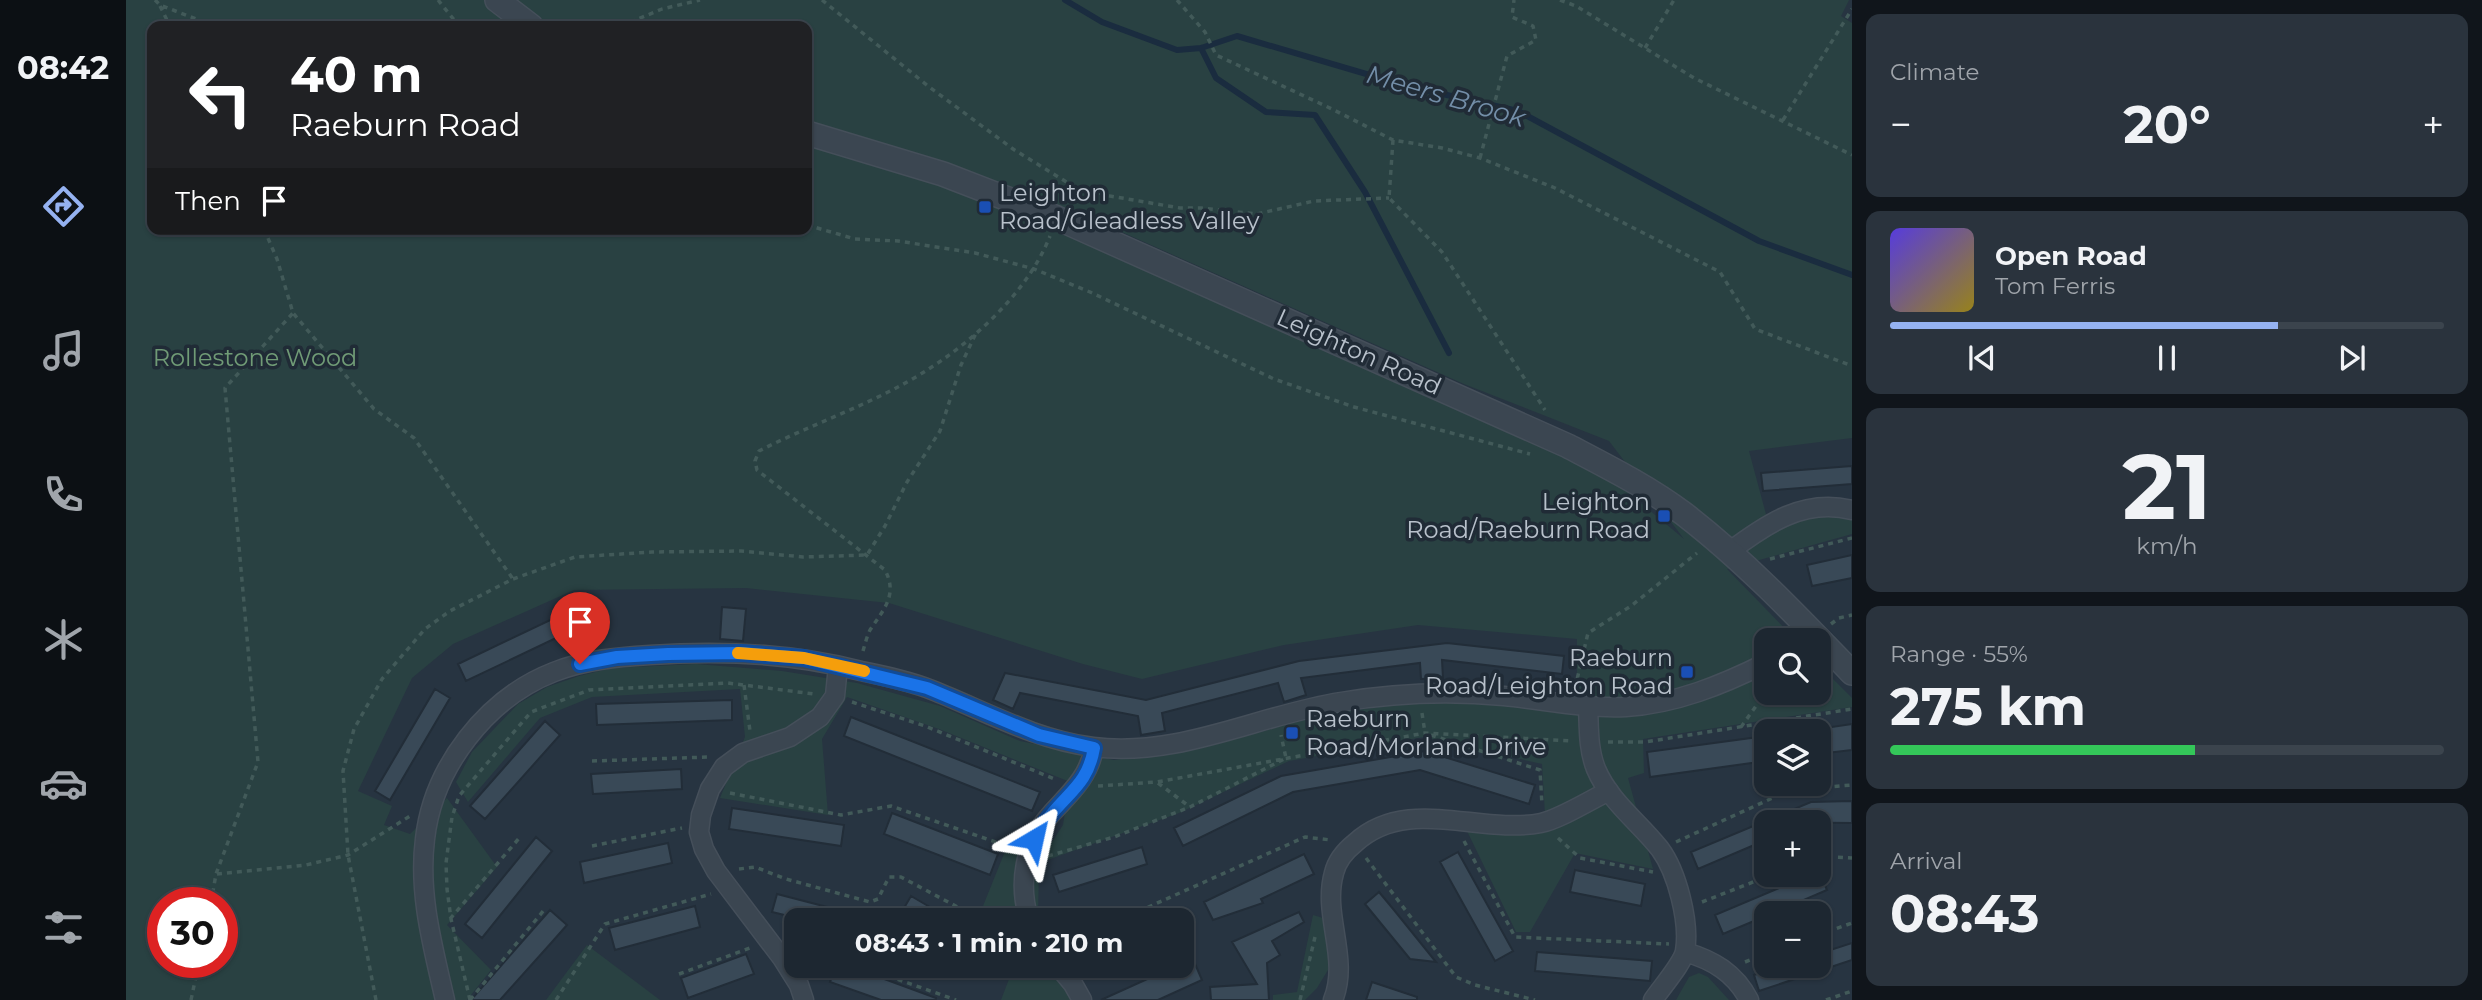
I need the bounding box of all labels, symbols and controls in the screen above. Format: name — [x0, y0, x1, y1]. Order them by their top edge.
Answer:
text: 40 m — [290, 45, 422, 104]
text: 08:42 — [17, 48, 109, 87]
icon: left — [175, 49, 266, 140]
water label: Meers Brook — [1363, 58, 1531, 134]
text: Climate — [1890, 58, 1979, 86]
text: 20° — [2123, 93, 2211, 156]
text: − — [1890, 101, 1912, 148]
text: + — [2422, 101, 2444, 148]
text: Raeburn Road — [290, 105, 521, 144]
place label: Leighton Road/Gleadless Valley — [999, 178, 1259, 235]
icon: directions — [39, 182, 88, 231]
icon: arrive — [255, 182, 293, 220]
text: Then — [175, 185, 241, 217]
marker: Leighton Road/Gleadless Valley — [977, 199, 993, 215]
text: Open Road — [1995, 240, 2147, 272]
text: Tom Ferris — [1995, 272, 2115, 300]
street label: Leighton Road — [1272, 302, 1446, 401]
icon: music — [39, 326, 88, 375]
icon: previous — [1963, 339, 2001, 377]
icon: pause — [2148, 339, 2186, 377]
icon: next — [2333, 339, 2371, 377]
park label: Rollestone Wood — [153, 343, 357, 372]
text: 21 — [2122, 431, 2212, 542]
icon: phone — [39, 470, 88, 519]
place label: Leighton Road/Raeburn Road — [1406, 487, 1650, 544]
marker: Leighton Road/Raeburn Road — [1656, 508, 1672, 524]
text: km/h — [2136, 532, 2198, 560]
pin — [550, 592, 610, 664]
icon: arrive — [561, 603, 599, 641]
icon: climate — [39, 615, 88, 664]
map controls — [1754, 628, 1831, 978]
button: search — [1754, 628, 1831, 705]
text: Range · 55% — [1890, 640, 2028, 668]
place label: Raeburn Road/Leighton Road — [1425, 643, 1673, 700]
marker: Raeburn Road/Leighton Road — [1679, 664, 1695, 680]
text: 275 km — [1890, 675, 2086, 738]
place label: Raeburn Road/Morland Drive — [1306, 704, 1546, 761]
button: layers — [1754, 719, 1831, 796]
marker: Raeburn Road/Morland Drive — [1284, 725, 1300, 741]
icon: car — [39, 759, 88, 808]
position arrow — [997, 802, 1071, 876]
button: + — [1754, 810, 1831, 887]
text: Arrival — [1890, 847, 1963, 875]
text: 08:43 — [1890, 882, 2040, 945]
speed limit sign: 30 — [147, 887, 238, 978]
button: − — [1754, 901, 1831, 978]
icon: filters — [39, 903, 88, 952]
text: 08:43 · 1 min · 210 m — [855, 927, 1123, 959]

